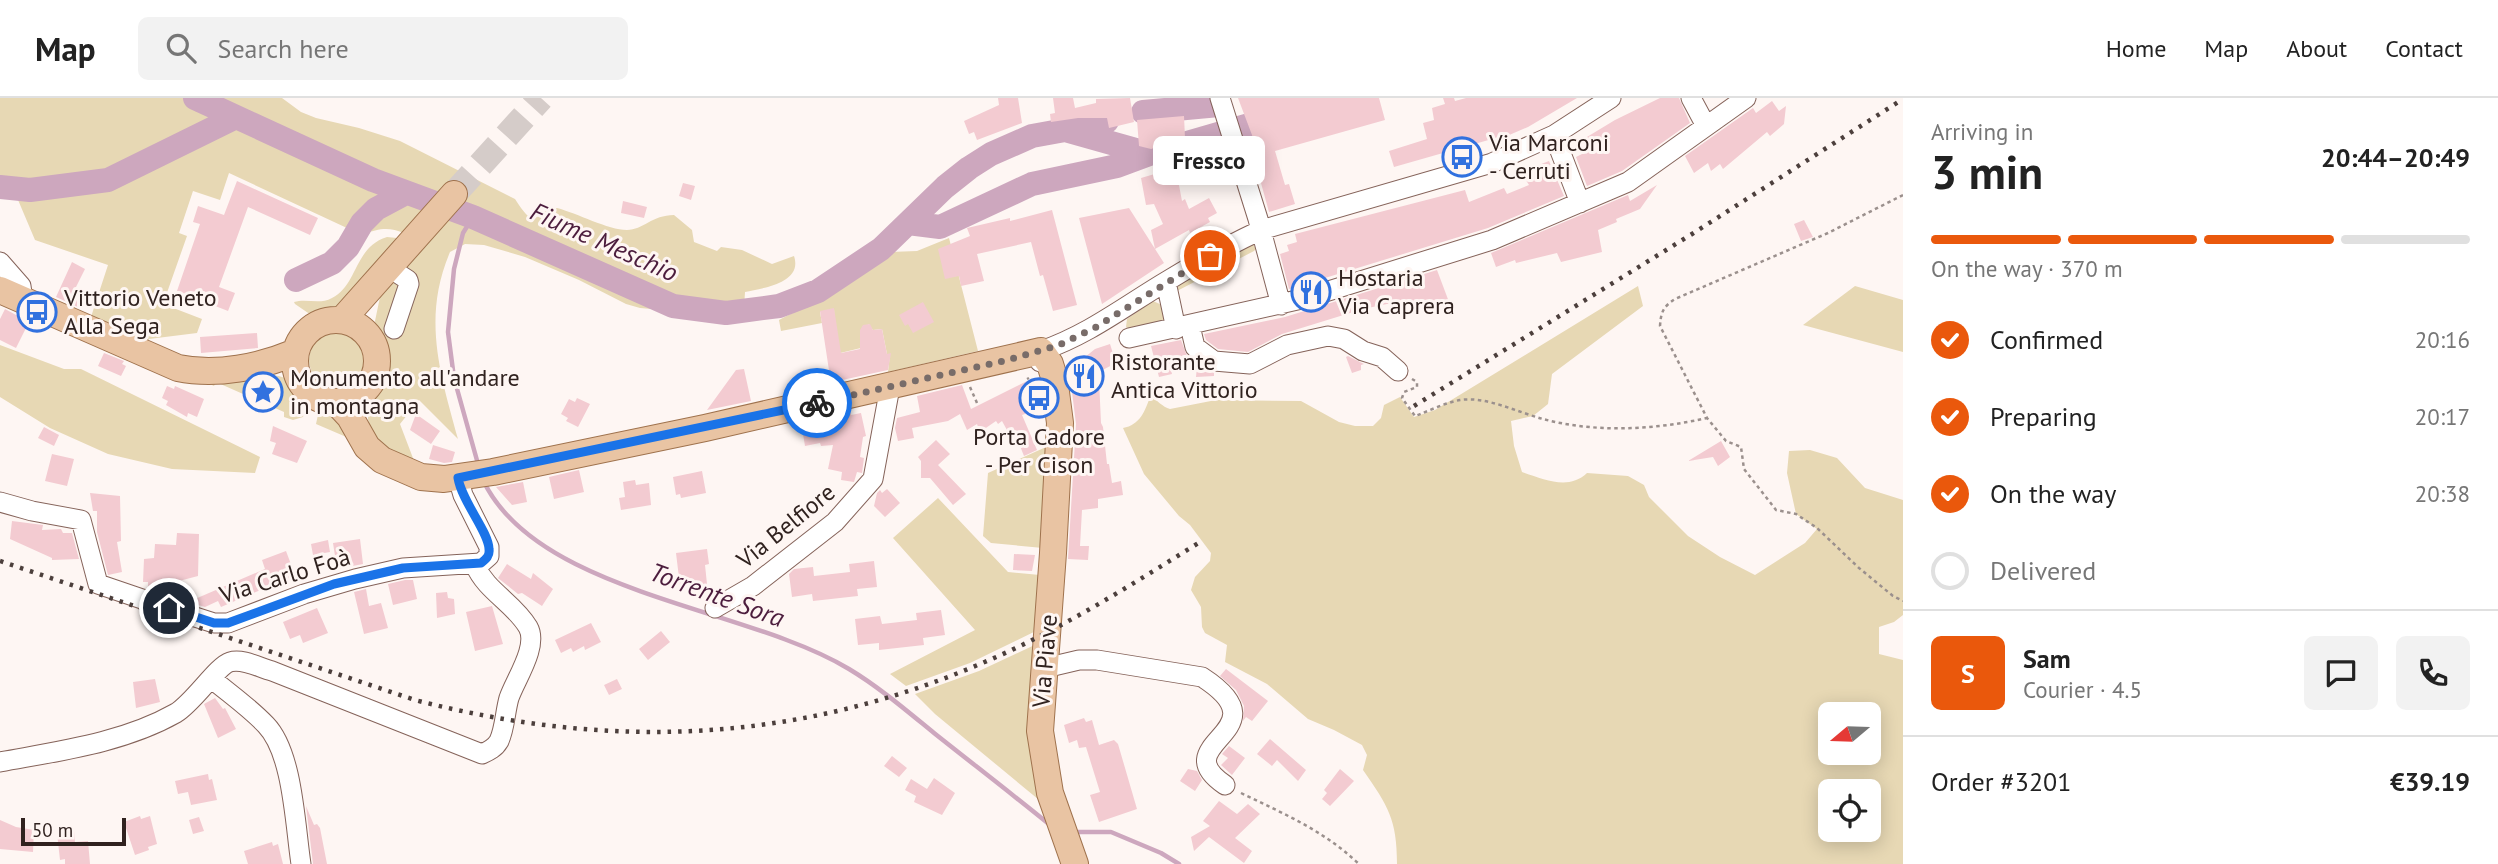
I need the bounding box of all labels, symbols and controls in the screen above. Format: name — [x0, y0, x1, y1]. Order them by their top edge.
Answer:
search box — [138, 17, 628, 80]
text: Map — [35, 27, 96, 70]
icon: search — [162, 29, 200, 67]
text: Search here — [218, 32, 349, 65]
text: Home — [2106, 33, 2166, 64]
text: Map — [2204, 33, 2248, 64]
text: About — [2286, 33, 2347, 64]
text: Contact — [2385, 33, 2463, 64]
text: Arriving in — [1931, 117, 2033, 146]
place label: Via Marconi - Cerruti — [1488, 127, 1609, 186]
bus stop icon: Via Marconi - Cerruti — [1441, 136, 1483, 178]
callout: Fressco — [1154, 137, 1266, 186]
text: 20:44–20:49 — [2321, 141, 2470, 174]
text: 3 min — [1931, 142, 2043, 202]
text: Fressco — [1173, 146, 1245, 175]
water label: Fiume Meschio — [525, 194, 683, 289]
pin — [1180, 226, 1240, 286]
icon: bag — [1191, 237, 1229, 275]
text: On the way · 370 m — [1931, 254, 2123, 283]
place label: Hostaria Via Caprera — [1337, 262, 1455, 321]
restaurant icon: Hostaria Via Caprera — [1290, 271, 1332, 313]
place label: Vittorio Veneto Alla Sega — [63, 282, 217, 341]
bus stop icon: Vittorio Veneto Alla Sega — [16, 291, 58, 333]
icon: check — [1931, 321, 1969, 359]
text: Confirmed — [1990, 323, 2103, 356]
text: 20:16 — [2415, 325, 2470, 354]
place label: Ristorante Antica Vittorio — [1111, 346, 1258, 405]
restaurant icon: Ristorante Antica Vittorio — [1063, 355, 1105, 397]
place label: Monumento all'andare in montagna — [290, 362, 520, 421]
courier — [782, 368, 852, 438]
place icon: Monumento all'andare in montagna — [242, 371, 284, 413]
bus stop icon: Porta Cadore - Per Cison — [1018, 377, 1060, 419]
icon: bike — [798, 384, 836, 422]
icon: check — [1931, 398, 1969, 436]
text: Preparing — [1990, 400, 2097, 433]
text: 20:17 — [2415, 402, 2470, 431]
place label: Porta Cadore - Per Cison — [973, 421, 1105, 480]
icon: check — [1931, 475, 1969, 513]
street label: Via Belfiore — [729, 477, 841, 575]
text: On the way — [1990, 477, 2116, 510]
text: 20:38 — [2415, 479, 2470, 508]
street label: Via Carlo Foà — [215, 541, 354, 610]
text: Delivered — [1990, 554, 2096, 587]
water label: Torrente Sora — [645, 555, 789, 634]
pin — [139, 578, 199, 638]
icon: home — [150, 589, 188, 627]
street label: Via Piave — [1025, 613, 1064, 710]
button: chat — [2304, 636, 2378, 710]
button: phone — [2396, 636, 2470, 710]
text: Sam — [2023, 642, 2071, 675]
text: S — [1961, 657, 1975, 690]
text: Courier · 4.5 — [2023, 675, 2142, 704]
north arrow — [1818, 702, 1881, 765]
map controls — [1818, 702, 1881, 842]
text: Order #3201 — [1931, 765, 2071, 798]
text: €39.19 — [2390, 765, 2470, 798]
button: locate — [1818, 779, 1881, 842]
scale bar — [21, 815, 126, 847]
text: 50 m — [32, 818, 73, 842]

